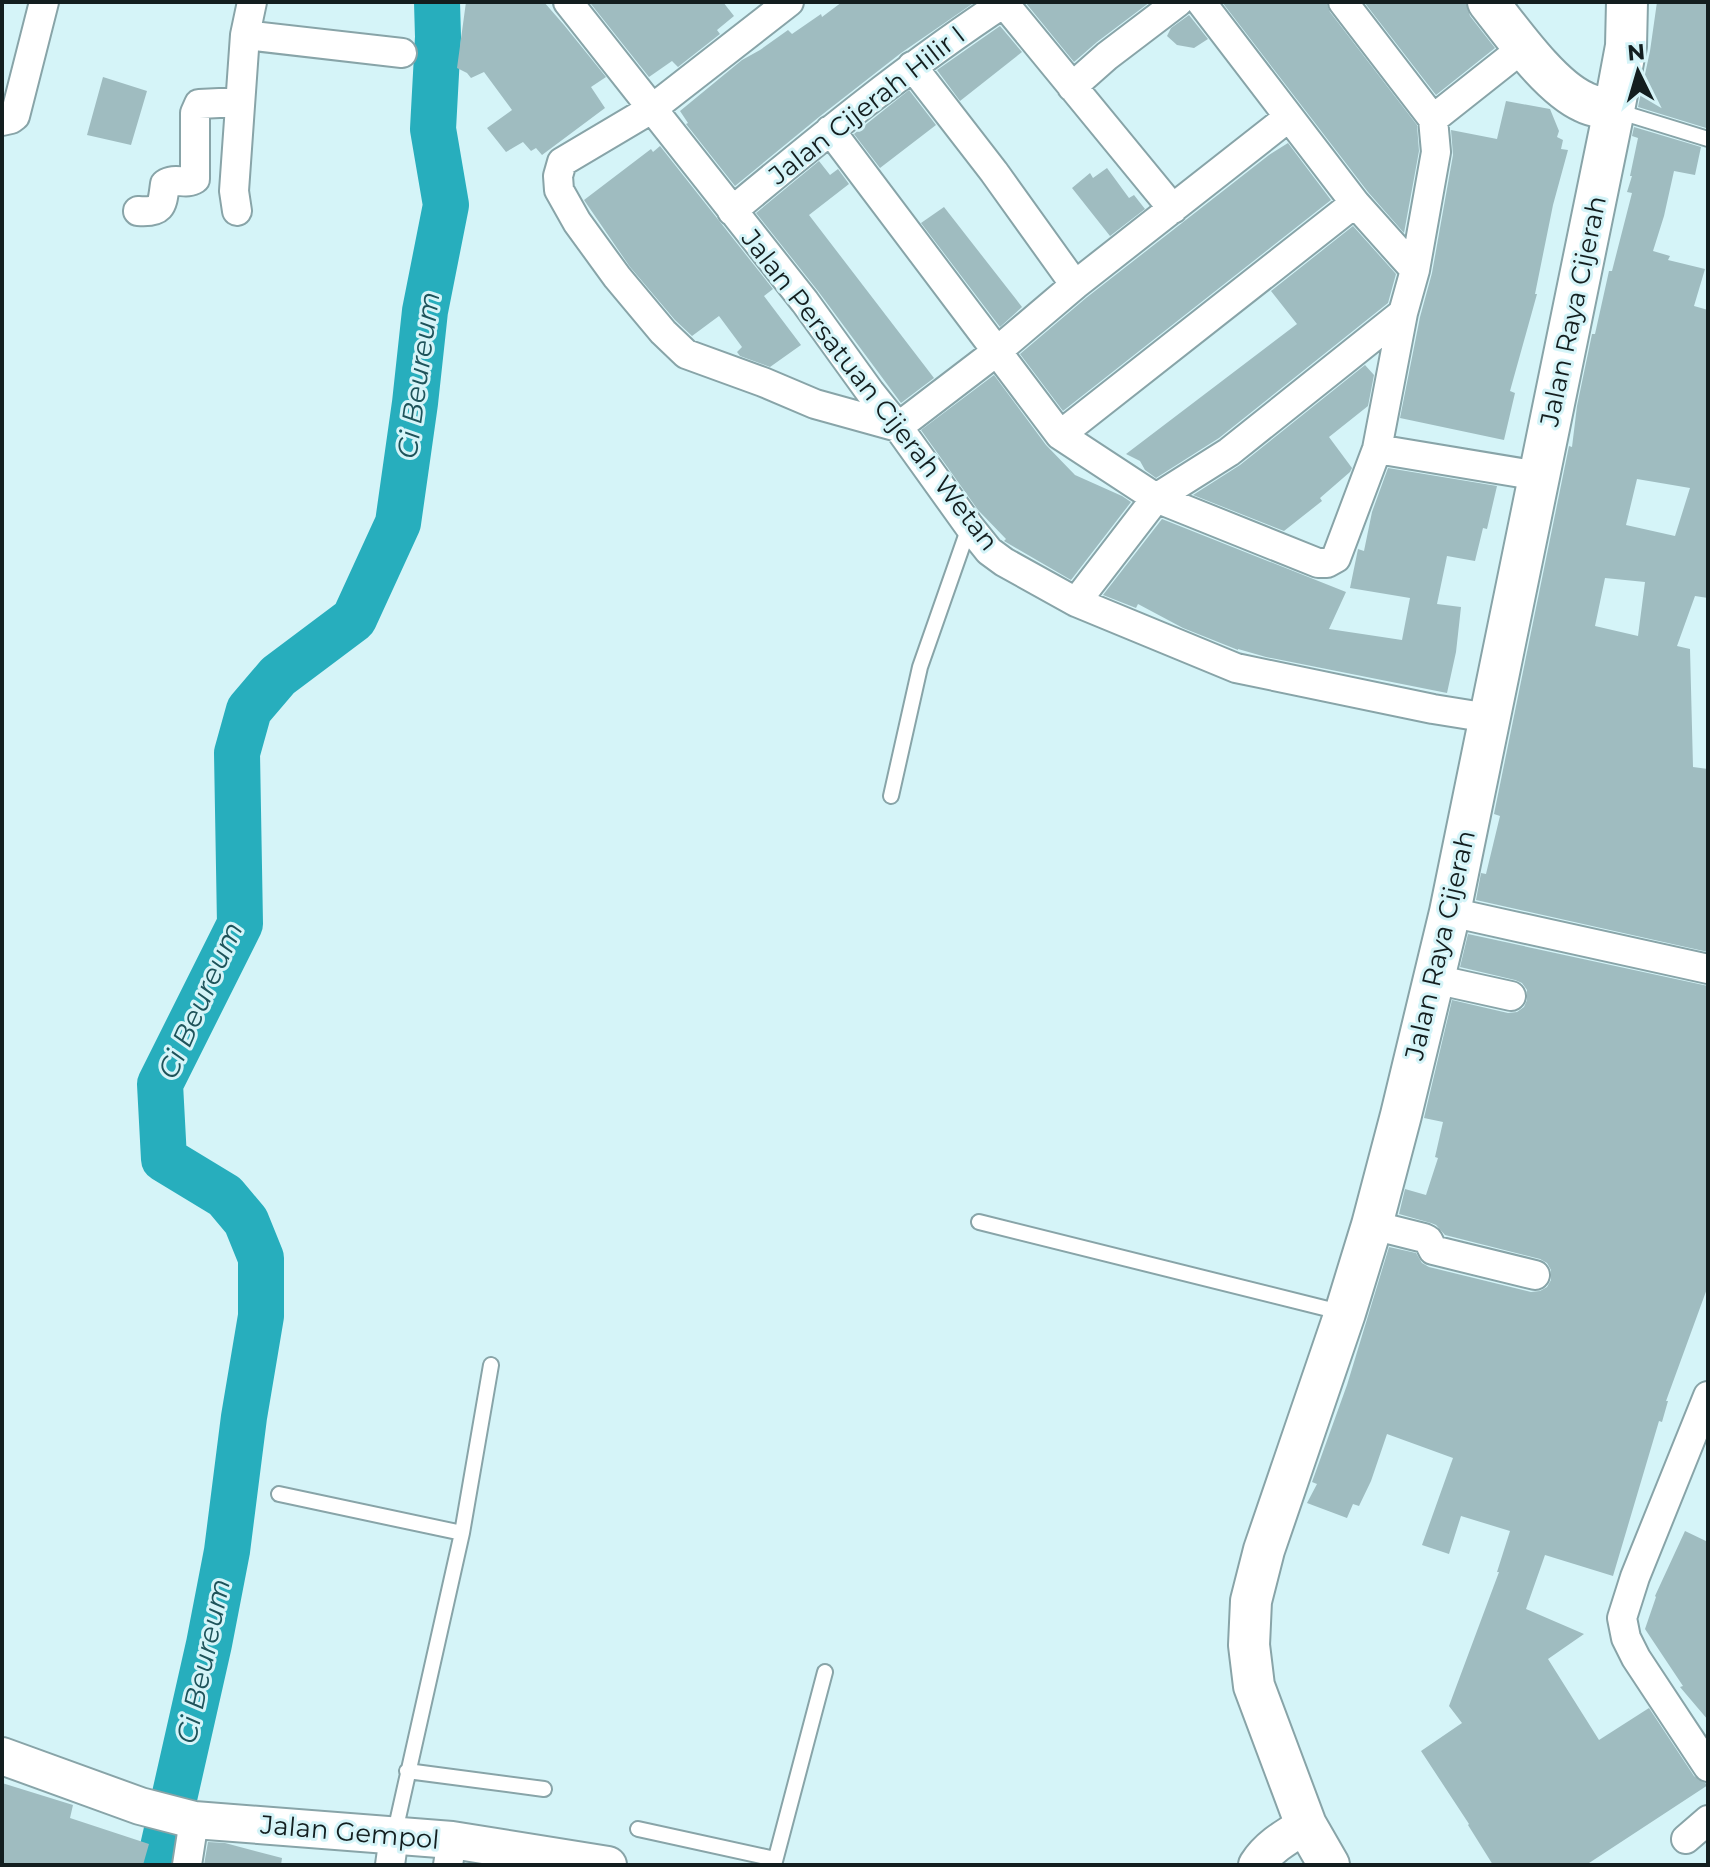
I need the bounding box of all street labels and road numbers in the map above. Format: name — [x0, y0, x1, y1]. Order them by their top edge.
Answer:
street label: Jalan Cijerah Hilir I — [762, 19, 971, 192]
street label: Jalan Raya Cijerah — [1533, 193, 1613, 430]
street label: Jalan Persatuan Cijerah Wetan — [734, 222, 1005, 557]
street label: Jalan Raya Cijerah — [1398, 827, 1482, 1064]
street label: Jalan Gempol — [258, 1808, 441, 1856]

